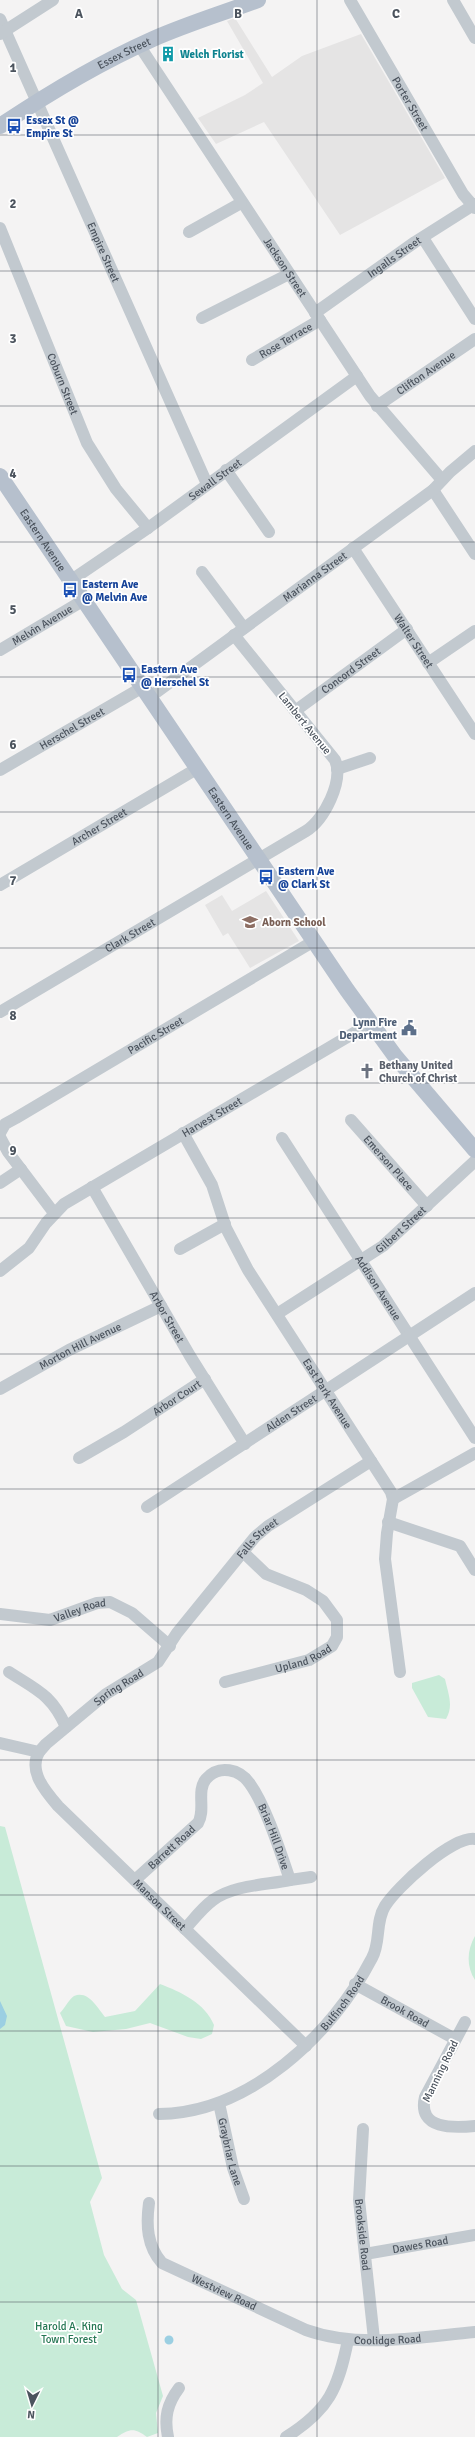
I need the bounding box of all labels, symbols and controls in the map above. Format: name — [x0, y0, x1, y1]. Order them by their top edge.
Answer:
text: A — [75, 6, 84, 22]
text: B — [234, 6, 242, 22]
text: C — [392, 6, 400, 22]
street label: Essex Street — [95, 35, 153, 72]
building icon: Welch Florist — [159, 45, 177, 63]
place label: Welch Florist — [180, 48, 244, 61]
text: 1 — [9, 60, 17, 76]
street label: Porter Street — [389, 75, 431, 133]
place label: Essex St @ Empire St — [26, 114, 79, 140]
bus stop icon: Essex St @ Empire St — [5, 117, 23, 135]
text: 2 — [9, 196, 17, 212]
street label: Empire Street — [84, 220, 122, 284]
street label: Ingalls Street — [365, 234, 424, 281]
street label: Jackson Street — [261, 235, 309, 300]
street label: Rose Terrace — [257, 320, 315, 361]
text: 3 — [9, 331, 17, 347]
street label: Clifton Avenue — [394, 348, 458, 398]
street label: Coburn Street — [44, 351, 81, 417]
street label: Sewall Street — [186, 456, 244, 503]
text: 4 — [9, 466, 17, 482]
street label: Eastern Avenue — [17, 506, 68, 574]
street label: Marianna Street — [280, 549, 350, 605]
place label: Eastern Ave @ Melvin Ave — [82, 578, 148, 604]
bus stop icon: Eastern Ave @ Melvin Ave — [61, 581, 79, 599]
text: 5 — [9, 602, 17, 618]
street label: Melvin Avenue — [10, 602, 75, 648]
street label: Walter Street — [391, 612, 436, 671]
street label: Concord Street — [319, 645, 383, 697]
place label: Eastern Ave @ Herschel St — [141, 663, 209, 689]
bus stop icon: Eastern Ave @ Herschel St — [120, 666, 138, 684]
street label: Lambert Avenue — [276, 690, 334, 757]
street label: Herschel Street — [37, 705, 107, 753]
text: 6 — [9, 737, 17, 753]
street label: Eastern Avenue — [205, 785, 256, 852]
street label: Archer Street — [69, 805, 130, 848]
place label: Eastern Ave @ Clark St — [278, 865, 335, 891]
bus stop icon: Eastern Ave @ Clark St — [257, 868, 275, 886]
text: 7 — [9, 873, 17, 889]
school or university icon: Aborn School — [241, 913, 259, 931]
street label: Clark Street — [103, 916, 158, 955]
place label: Aborn School — [262, 916, 326, 929]
text: 8 — [9, 1008, 17, 1024]
street label: Pacific Street — [125, 1014, 186, 1057]
place label: Lynn Fire Department — [339, 1016, 398, 1042]
public building icon: Lynn Fire Department — [400, 1019, 418, 1037]
place label: Bethany United Church of Christ — [379, 1059, 457, 1085]
church icon: Bethany United Church of Christ — [358, 1062, 376, 1080]
street label: Harvest Street — [180, 1094, 245, 1140]
street label: Emerson Place — [361, 1133, 416, 1193]
text: 9 — [9, 1143, 17, 1159]
street label: Gilbert Street — [373, 1203, 429, 1256]
street label: Addison Avenue — [352, 1253, 404, 1323]
street label: Arbor Street — [147, 1289, 187, 1345]
street label: Morton Hill Avenue — [37, 1320, 123, 1373]
street label: East Park Avenue — [300, 1356, 354, 1431]
street label: Arbor Court — [150, 1377, 204, 1418]
street label: Alden Street — [263, 1392, 319, 1435]
street label: Falls Street — [234, 1515, 281, 1561]
street label: Valley Road — [52, 1596, 106, 1625]
street label: Upland Road — [274, 1642, 334, 1676]
street label: Spring Road — [91, 1666, 146, 1709]
street label: Briar Hill Drive — [255, 1802, 292, 1872]
street label: Barrett Road — [145, 1823, 198, 1872]
street label: Manson Street — [130, 1877, 189, 1933]
street label: Bulfinch Road — [318, 1973, 368, 2034]
street label: Brook Road — [378, 1993, 431, 2031]
street label: Manning Road — [420, 2038, 461, 2104]
street label: Graybriar Lane — [215, 2117, 245, 2188]
street label: Brookside Road — [352, 2198, 373, 2272]
street label: Dawes Road — [391, 2234, 449, 2256]
street label: Westview Road — [189, 2272, 259, 2313]
park label: Harold A. King Town Forest — [35, 2320, 103, 2346]
street label: Coolidge Road — [353, 2332, 422, 2347]
north arrow — [12, 2385, 52, 2425]
text: N — [27, 2408, 36, 2421]

